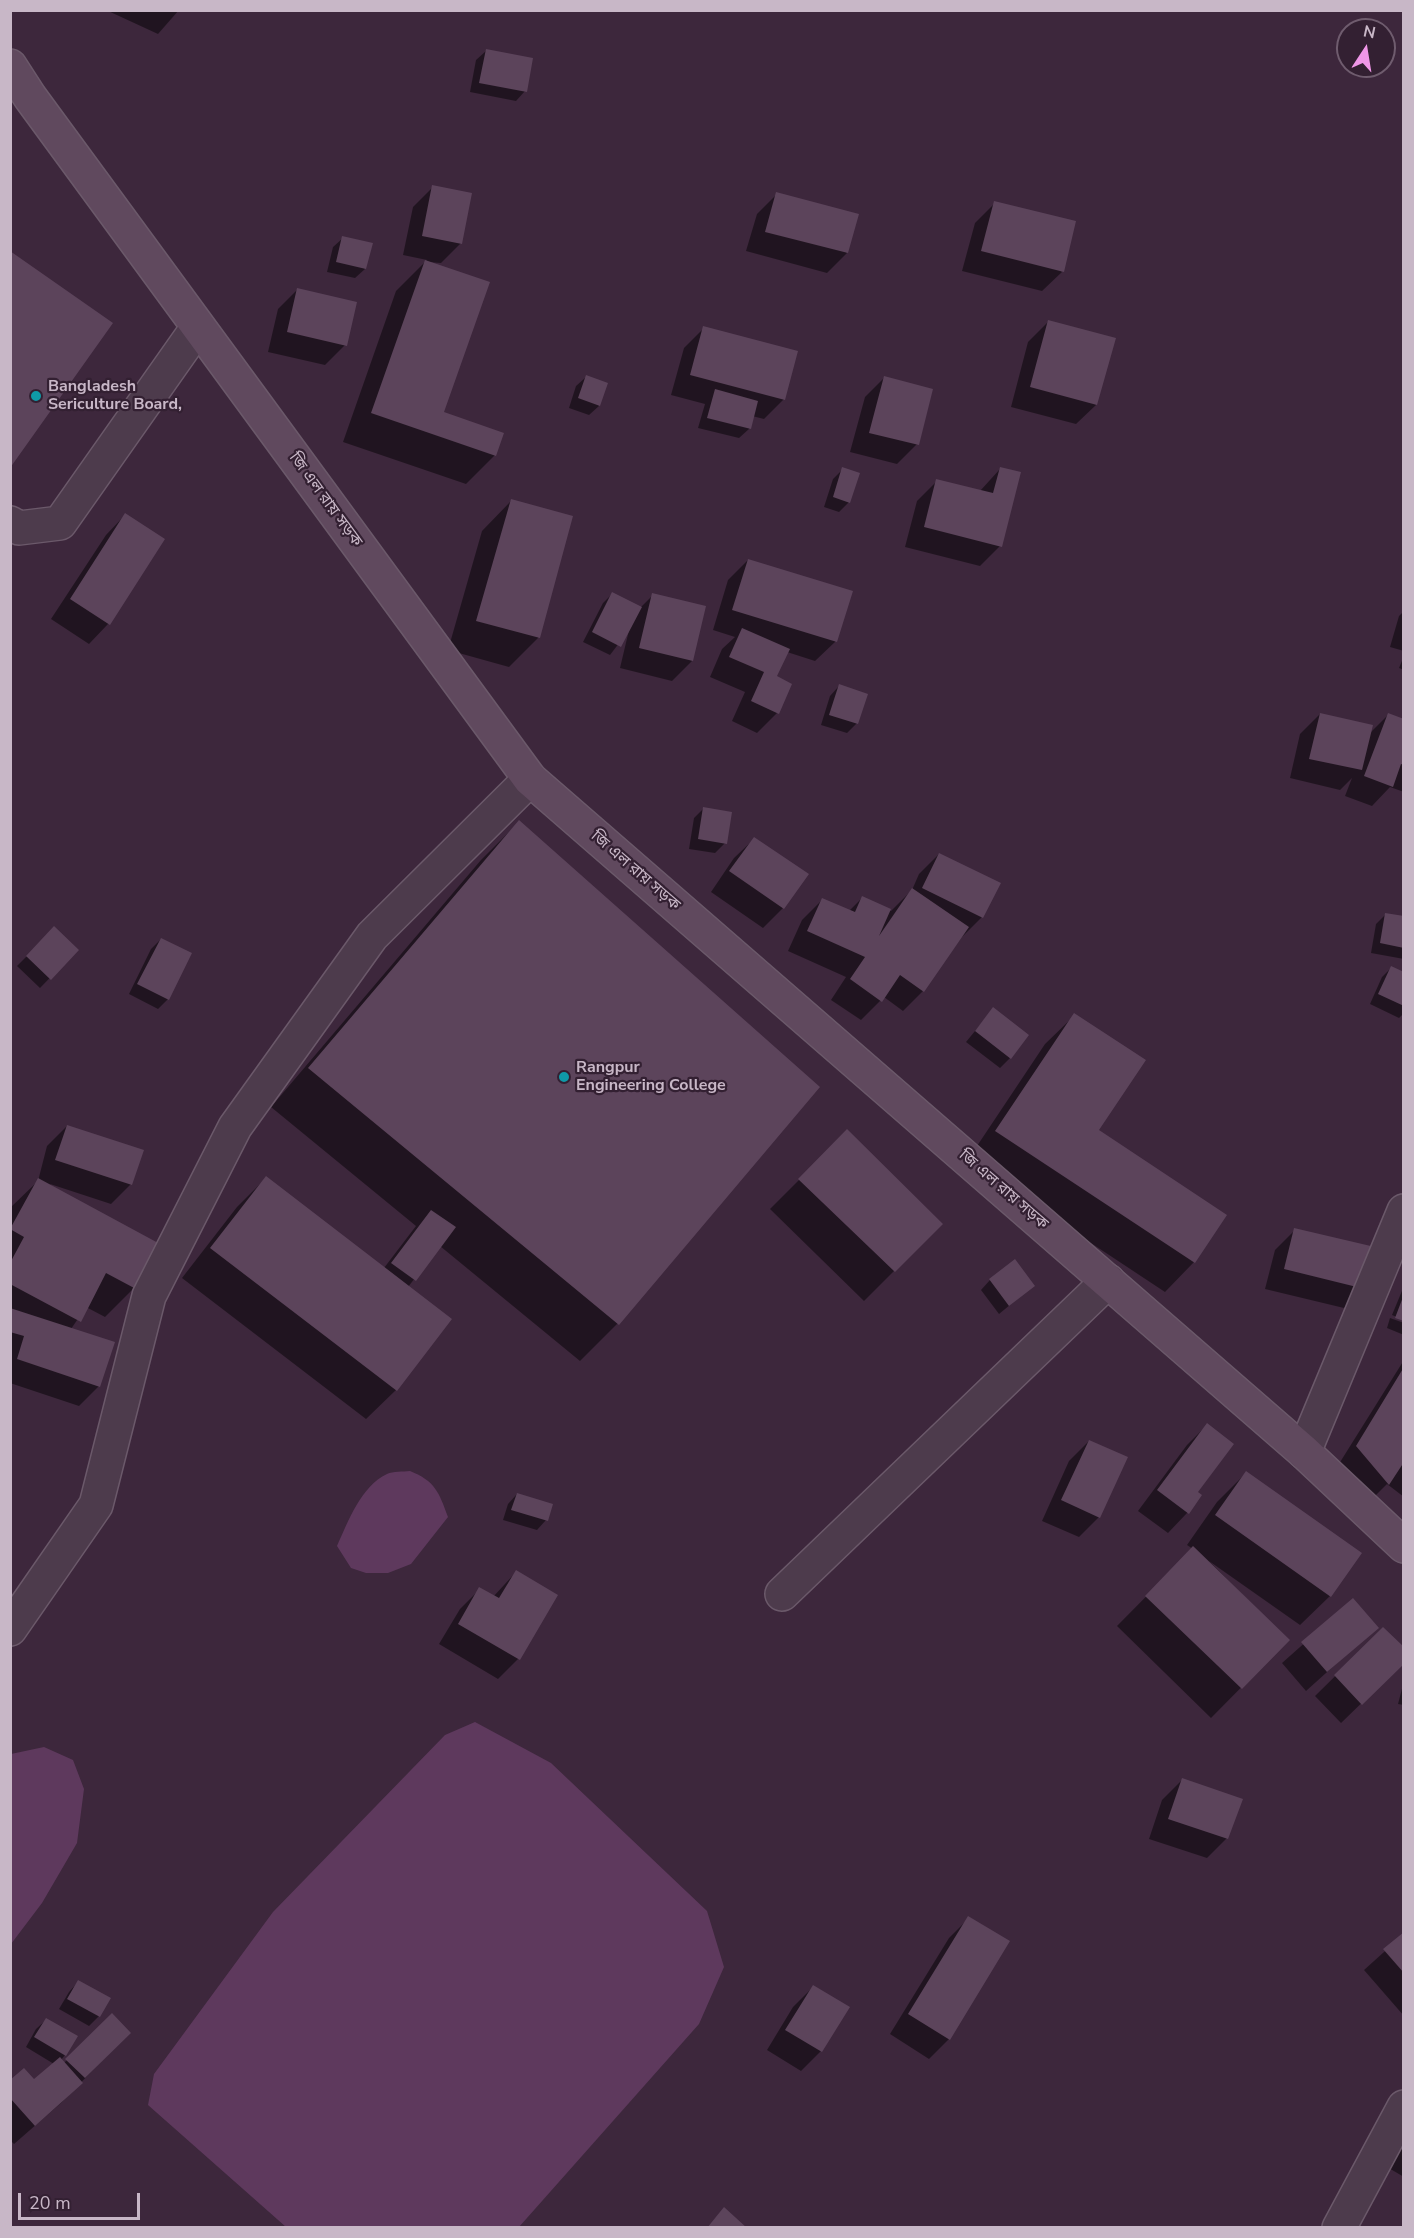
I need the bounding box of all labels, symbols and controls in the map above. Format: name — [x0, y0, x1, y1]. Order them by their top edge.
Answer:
north arrow — [1336, 18, 1396, 78]
text: N — [1361, 20, 1377, 44]
place label: Bangladesh Sericulture Board, — [48, 377, 182, 415]
marker: Bangladesh Sericulture Board, — [29, 389, 43, 403]
street label: জি এল রায় সড়ক — [284, 449, 366, 551]
street label: জি এল রায় সড়ক — [586, 827, 684, 915]
place label: Rangpur Engineering College — [576, 1058, 726, 1096]
marker: Rangpur Engineering College — [557, 1070, 571, 1084]
street label: জি এল রায় সড়ক — [954, 1146, 1052, 1234]
scale bar — [21, 2181, 142, 2219]
text: 20 m — [29, 2191, 71, 2215]

